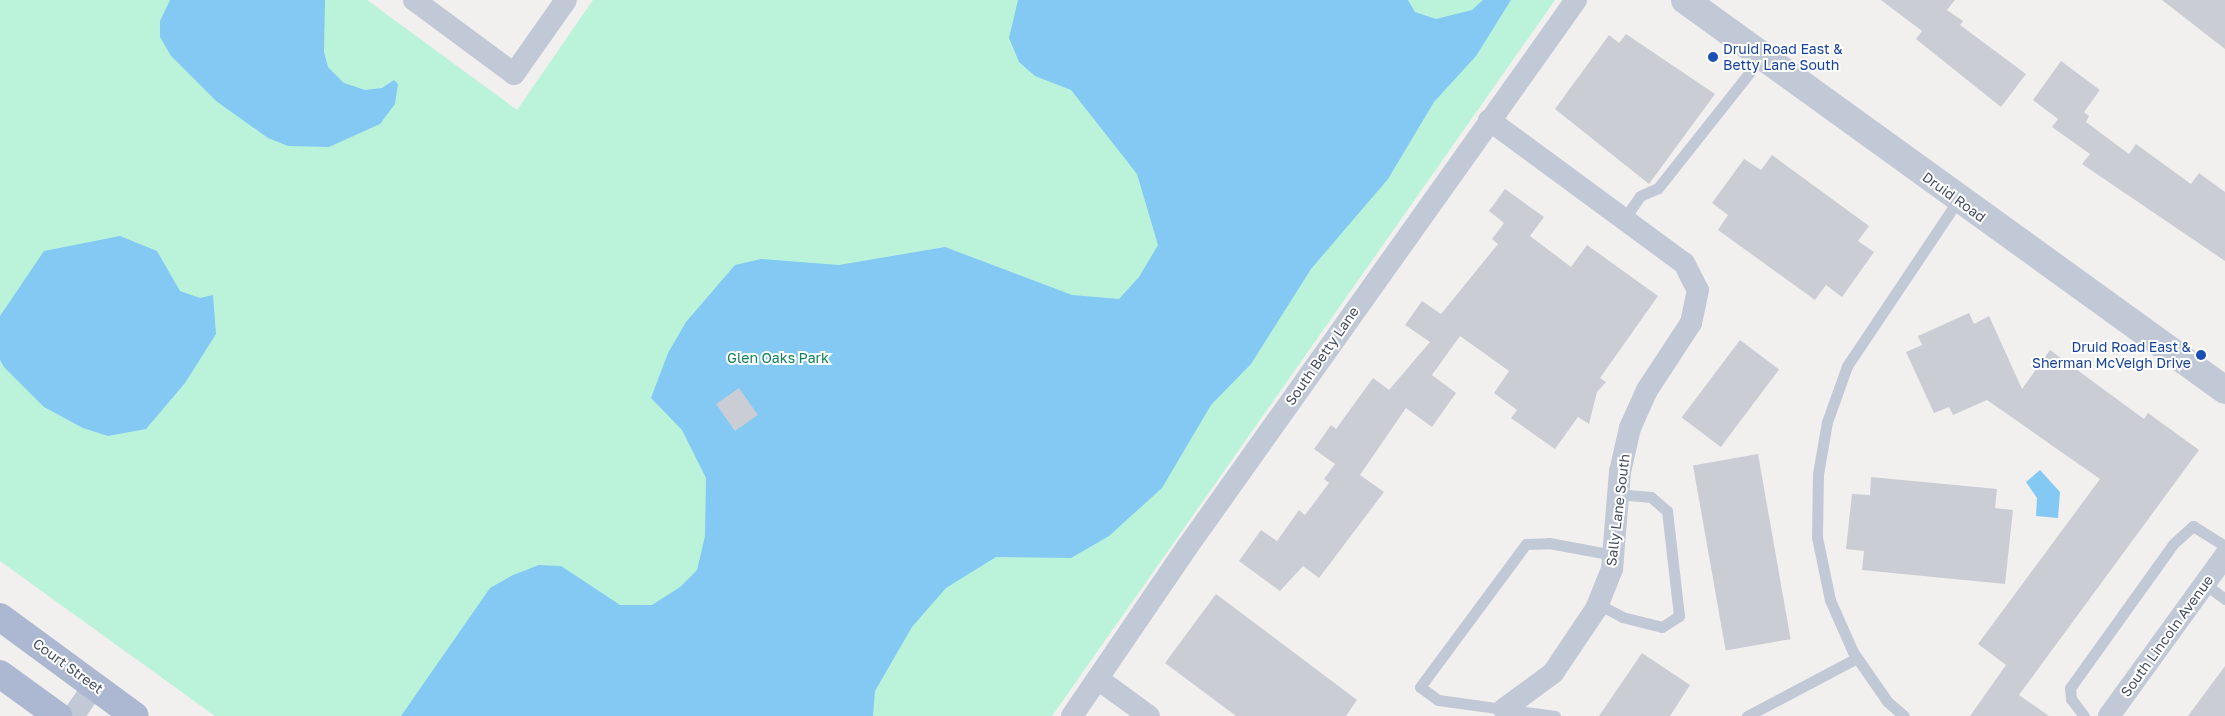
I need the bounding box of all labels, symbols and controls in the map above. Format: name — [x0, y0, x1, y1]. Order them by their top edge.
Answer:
place label: Druid Road East & Betty Lane South — [1723, 41, 1843, 74]
marker: Druid Road East & Betty Lane South — [1707, 51, 1719, 63]
street label: Druid Road — [1919, 168, 1989, 226]
street label: South Betty Lane — [1282, 303, 1362, 409]
place label: Druid Road East & Sherman McVeigh Drive — [2032, 339, 2191, 372]
marker: Druid Road East & Sherman McVeigh Drive — [2195, 349, 2207, 361]
park label: Glen Oaks Park — [727, 350, 829, 366]
street label: Sally Lane South — [1603, 453, 1633, 567]
street label: South Lincoln Avenue — [2117, 572, 2217, 700]
street label: Court Street — [30, 635, 106, 697]

